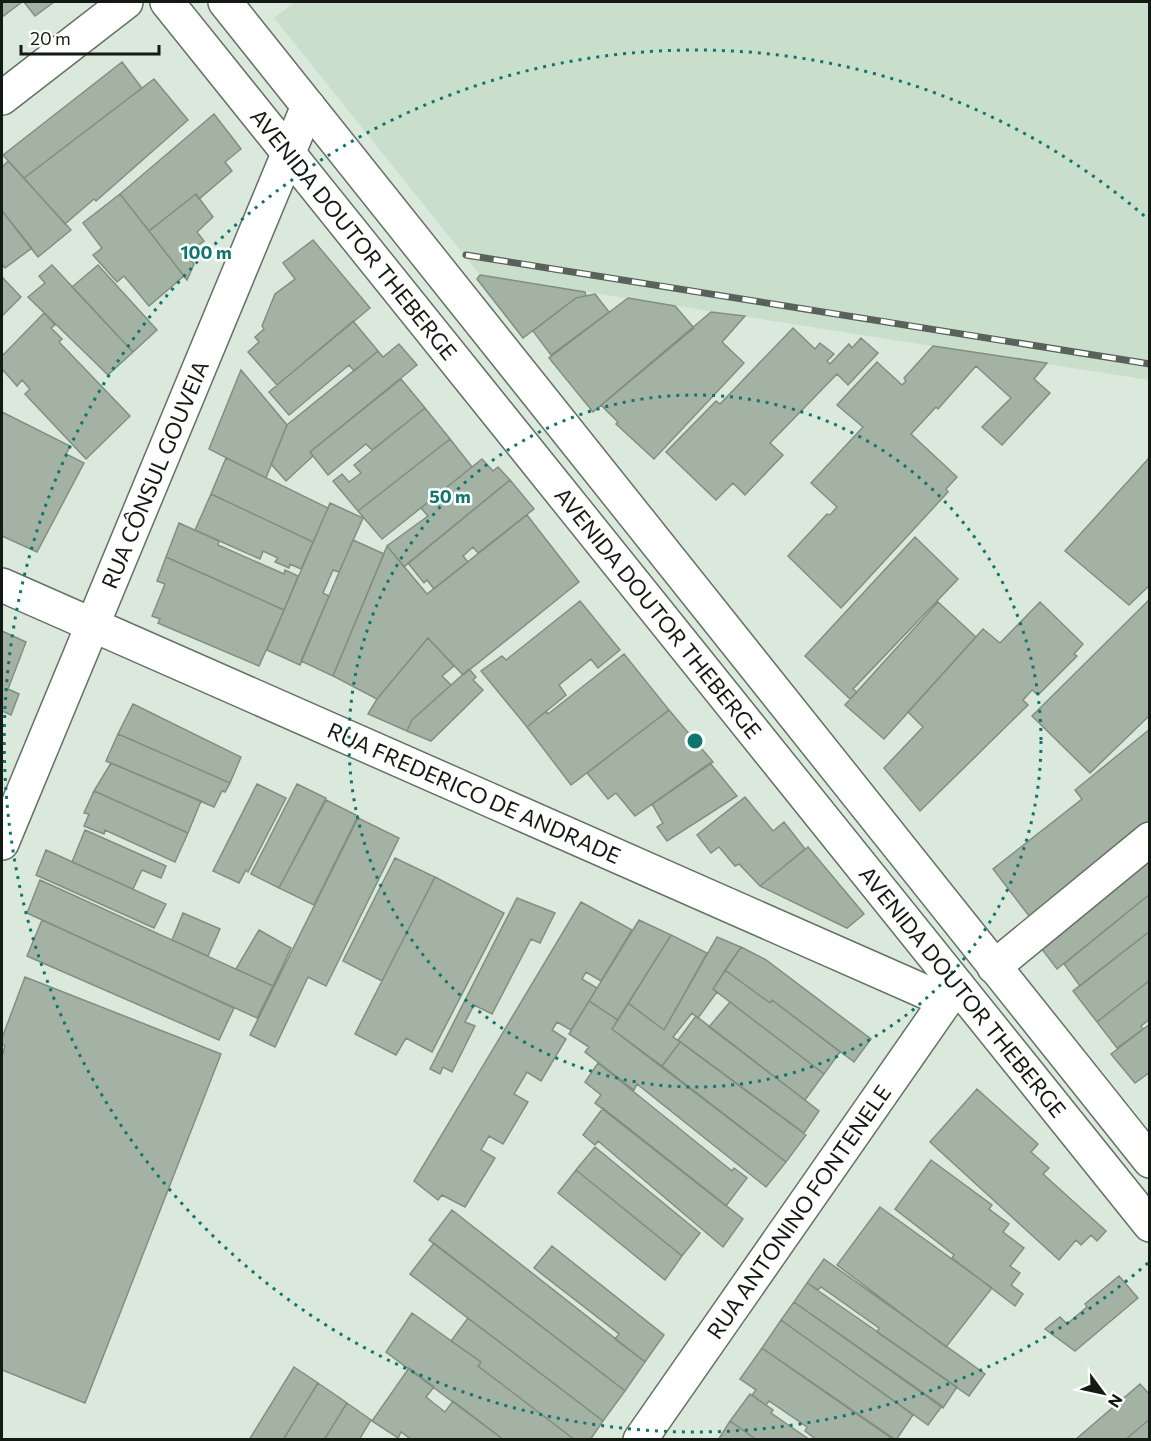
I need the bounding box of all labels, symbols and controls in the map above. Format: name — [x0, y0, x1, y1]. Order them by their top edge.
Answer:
scale bar — [21, 18, 159, 56]
text: 20 m — [30, 27, 71, 49]
street label: AVENIDA DOUTOR THEBERGE — [245, 103, 463, 365]
text: 100 m — [180, 241, 232, 263]
street label: RUA CÔNSUL GOUVEIA — [95, 356, 214, 592]
street label: AVENIDA DOUTOR THEBERGE — [549, 482, 768, 744]
text: 50 m — [429, 485, 471, 507]
street label: RUA FREDERICO DE ANDRADE — [324, 716, 625, 869]
centre of rings — [685, 731, 705, 751]
street label: AVENIDA DOUTOR THEBERGE — [854, 860, 1072, 1123]
street label: RUA ANTONINO FONTENELE — [701, 1079, 896, 1344]
north arrow — [1073, 1363, 1133, 1423]
text: N — [1105, 1391, 1127, 1412]

